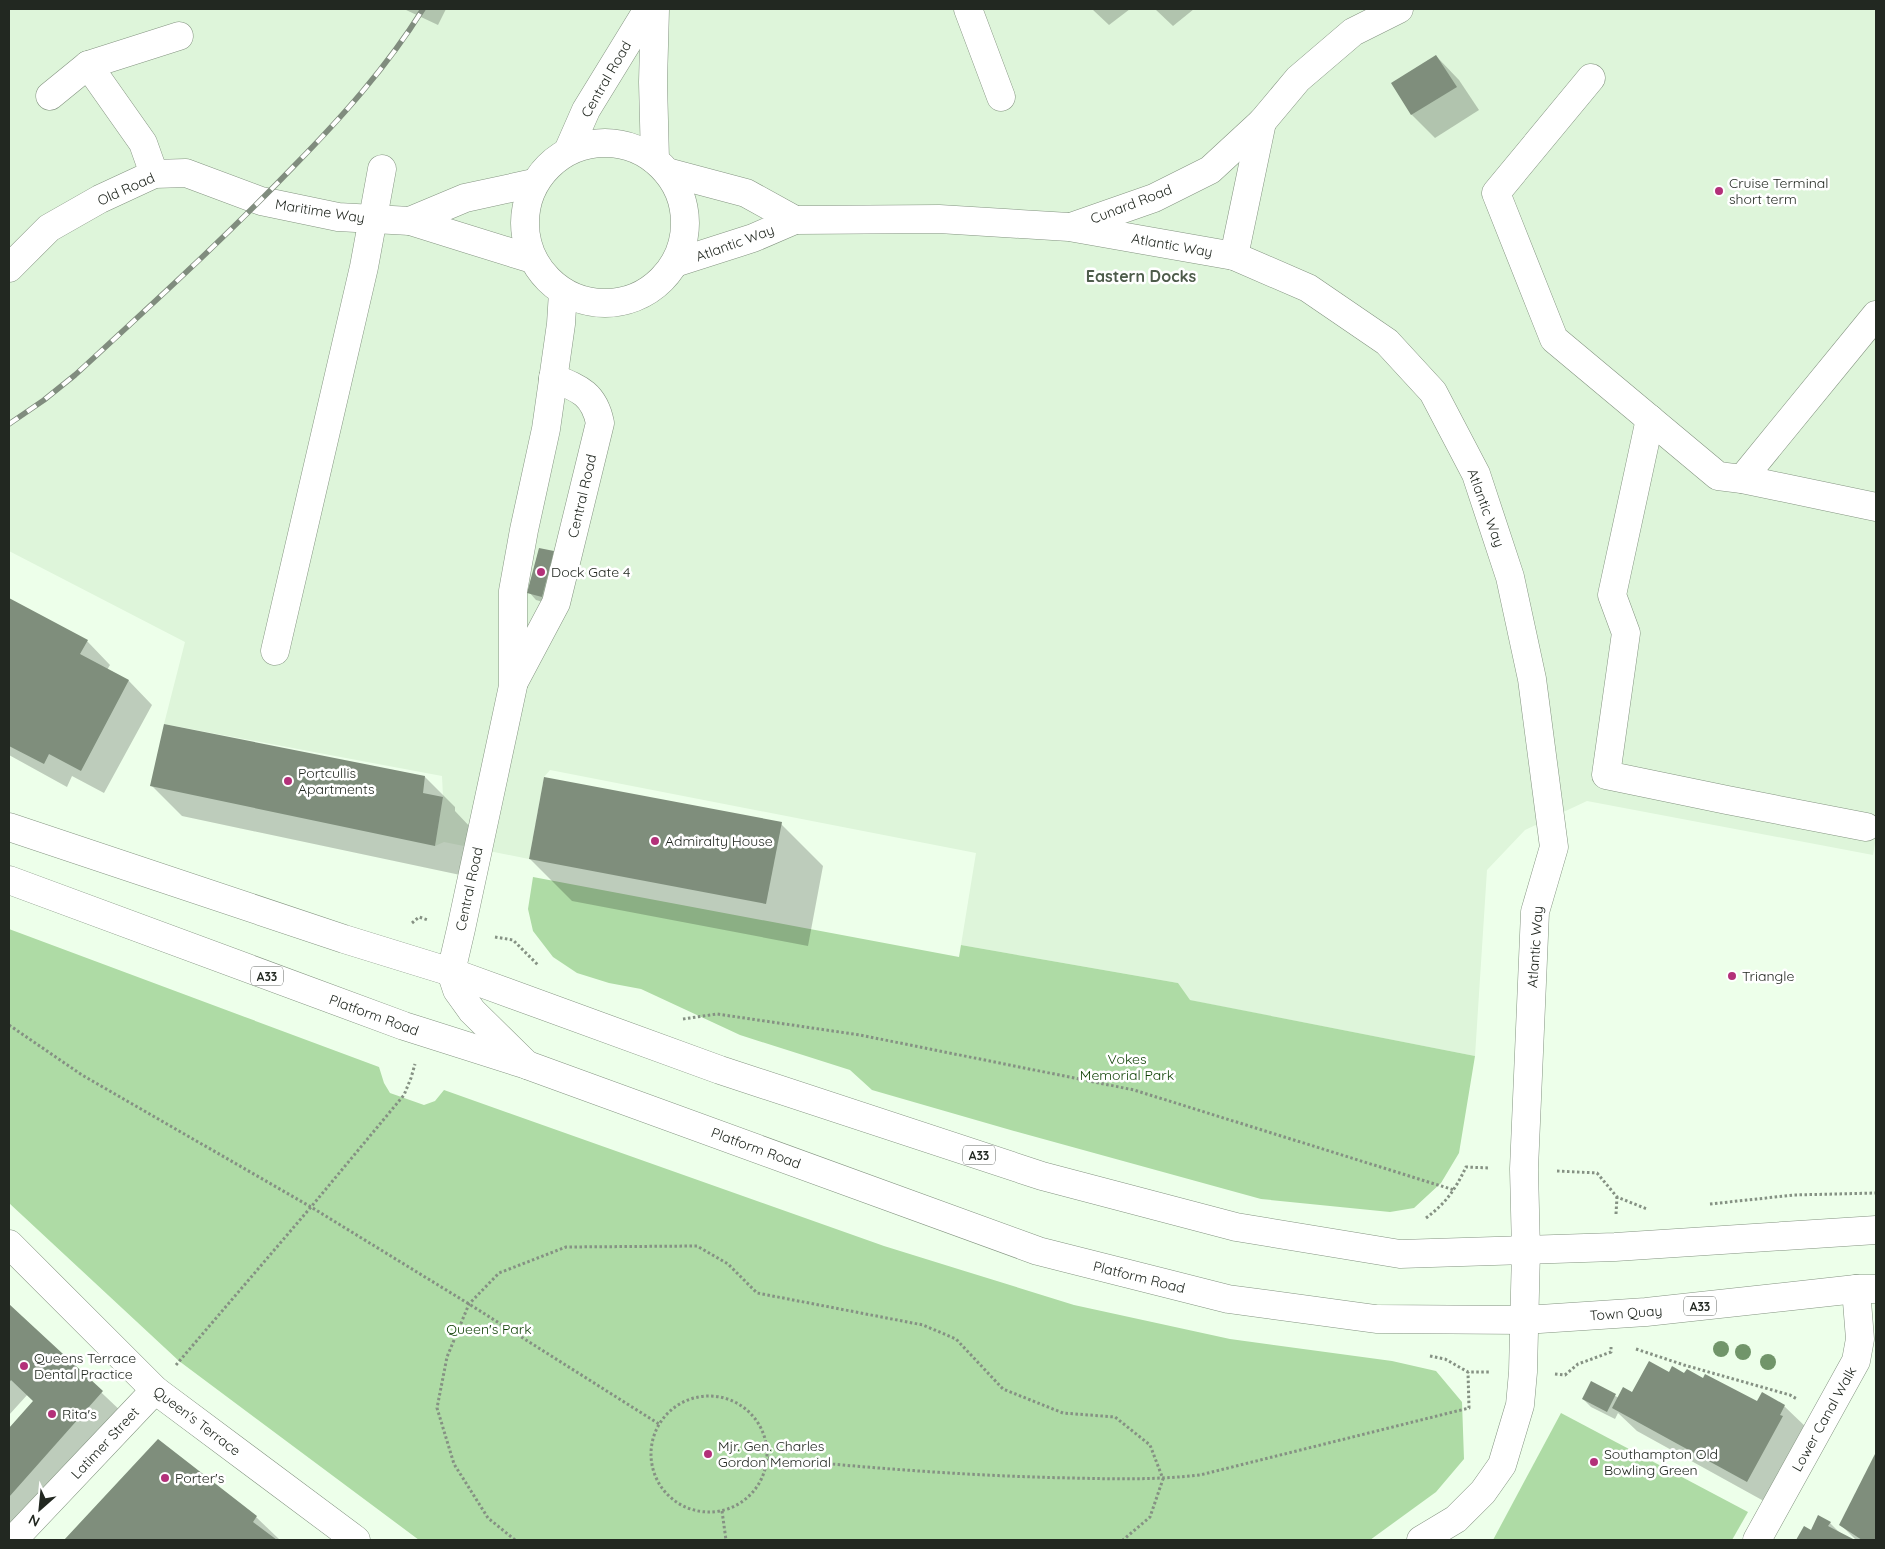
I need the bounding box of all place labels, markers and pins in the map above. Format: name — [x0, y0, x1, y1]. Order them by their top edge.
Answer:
place label: Cruise Terminal short term — [1729, 174, 1828, 208]
marker: Cruise Terminal short term — [1713, 185, 1725, 197]
place label: Dock Gate 4 — [551, 563, 630, 581]
marker: Dock Gate 4 — [535, 566, 547, 578]
place label: Portcullis Apartments — [298, 764, 375, 798]
marker: Portcullis Apartments — [282, 775, 294, 787]
place label: Admiralty House — [665, 832, 773, 850]
marker: Admiralty House — [649, 835, 661, 847]
place label: Triangle — [1742, 967, 1794, 985]
marker: Triangle — [1726, 970, 1738, 982]
place label: Queens Terrace Dental Practice — [34, 1349, 136, 1383]
marker: Queens Terrace Dental Practice — [18, 1360, 30, 1372]
place label: Rita's — [62, 1405, 97, 1423]
marker: Rita's — [46, 1408, 58, 1420]
place label: Mjr. Gen. Charles Gordon Memorial — [718, 1437, 831, 1471]
place label: Southampton Old Bowling Green — [1604, 1445, 1718, 1479]
marker: Mjr. Gen. Charles Gordon Memorial — [702, 1448, 714, 1460]
marker: Southampton Old Bowling Green — [1588, 1456, 1600, 1468]
place label: Porter's — [175, 1469, 224, 1487]
marker: Porter's — [159, 1472, 171, 1484]

